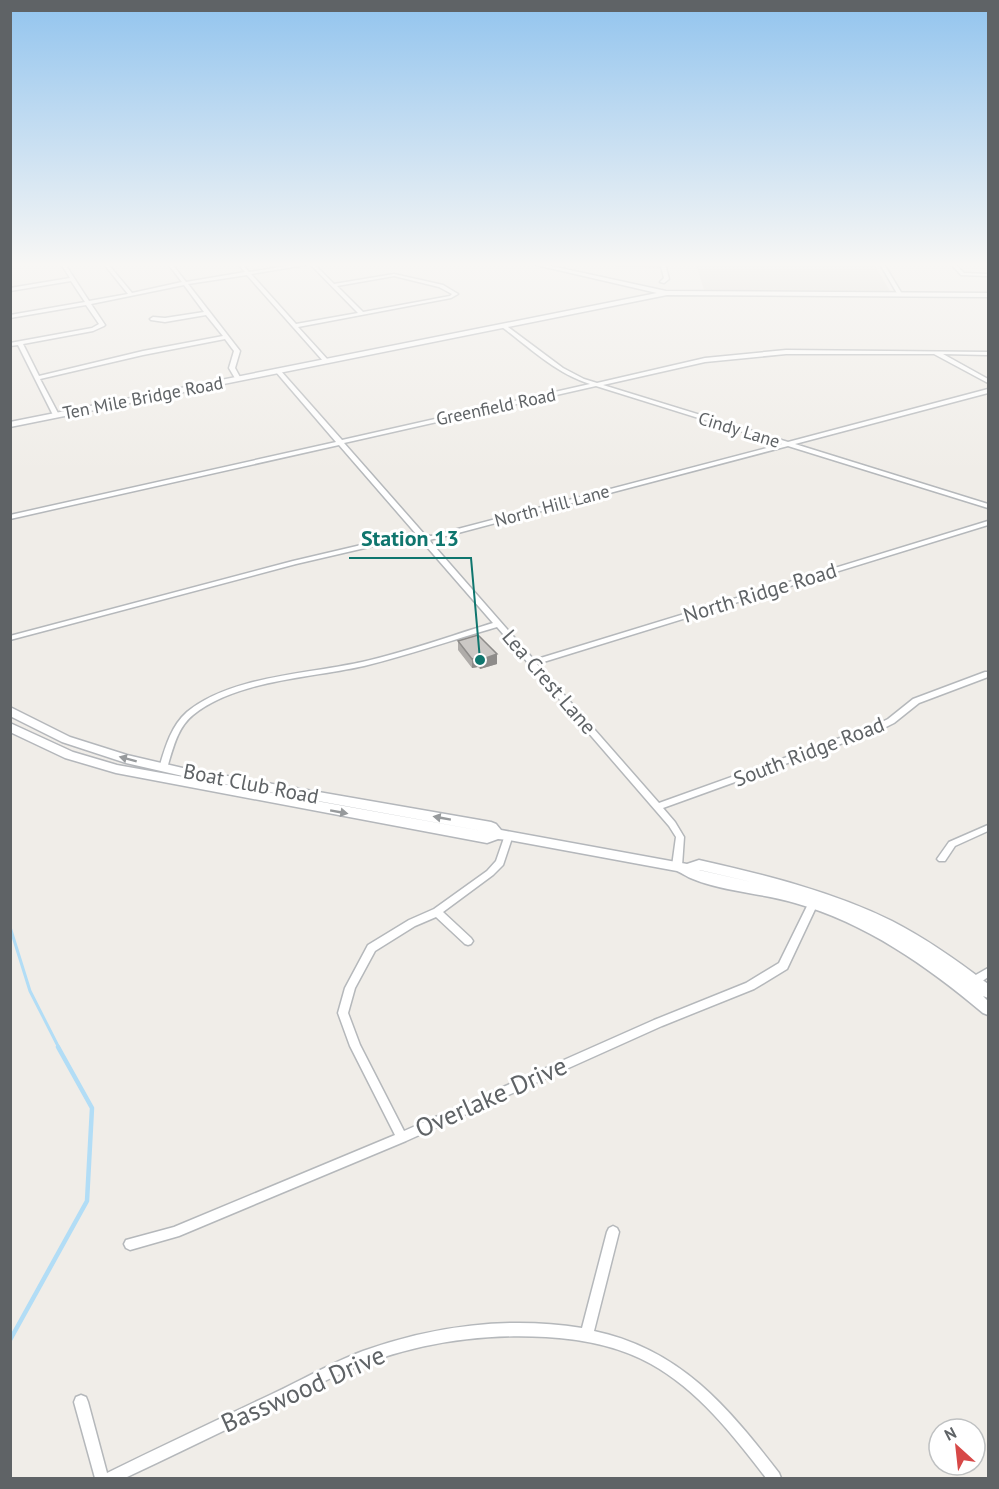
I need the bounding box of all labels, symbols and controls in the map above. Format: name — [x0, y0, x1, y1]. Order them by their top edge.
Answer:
street label: Ten Mile Bridge Road — [61, 371, 225, 424]
street label: Greenfield Road — [434, 383, 558, 430]
street label: Cindy Lane — [696, 406, 783, 453]
street label: North Hill Lane — [492, 479, 612, 532]
callout: Station 13 — [349, 518, 471, 558]
text: Station 13 — [361, 524, 459, 552]
street label: North Ridge Road — [680, 556, 840, 629]
street label: Lea Crest Lane — [496, 624, 602, 740]
street label: South Ridge Road — [730, 710, 888, 793]
one-way arrow — [119, 754, 137, 763]
street label: Boat Club Road — [181, 757, 321, 810]
one-way arrow — [329, 807, 348, 816]
one-way arrow — [433, 814, 452, 823]
street label: Overlake Drive — [410, 1048, 572, 1145]
street label: Basswood Drive — [216, 1338, 390, 1439]
north arrow — [927, 1417, 987, 1477]
text: N — [941, 1422, 959, 1445]

